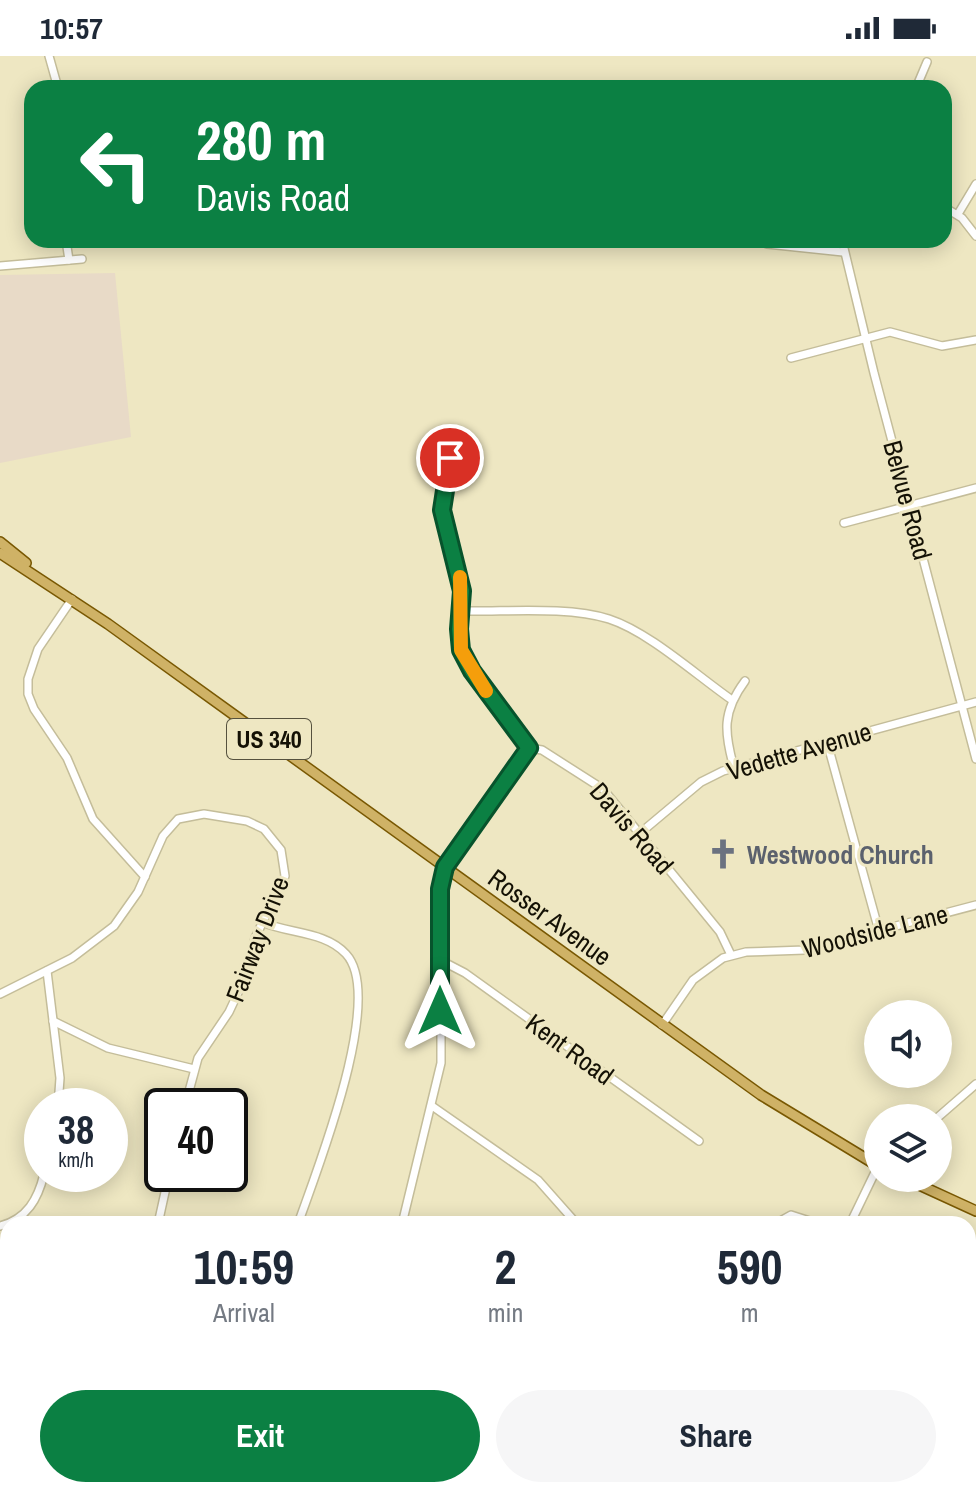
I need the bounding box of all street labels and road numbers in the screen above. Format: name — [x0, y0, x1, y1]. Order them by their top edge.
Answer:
street label: Belvue Road — [875, 437, 941, 563]
street label: Vedette Avenue — [723, 714, 875, 788]
road number: US 340 — [227, 719, 311, 759]
street label: Davis Road — [582, 774, 682, 882]
street label: Rosser Avenue — [481, 860, 619, 974]
street label: Fairway Drive — [217, 871, 297, 1007]
street label: Woodside Lane — [798, 896, 952, 966]
street label: Kent Road — [519, 1005, 621, 1093]

